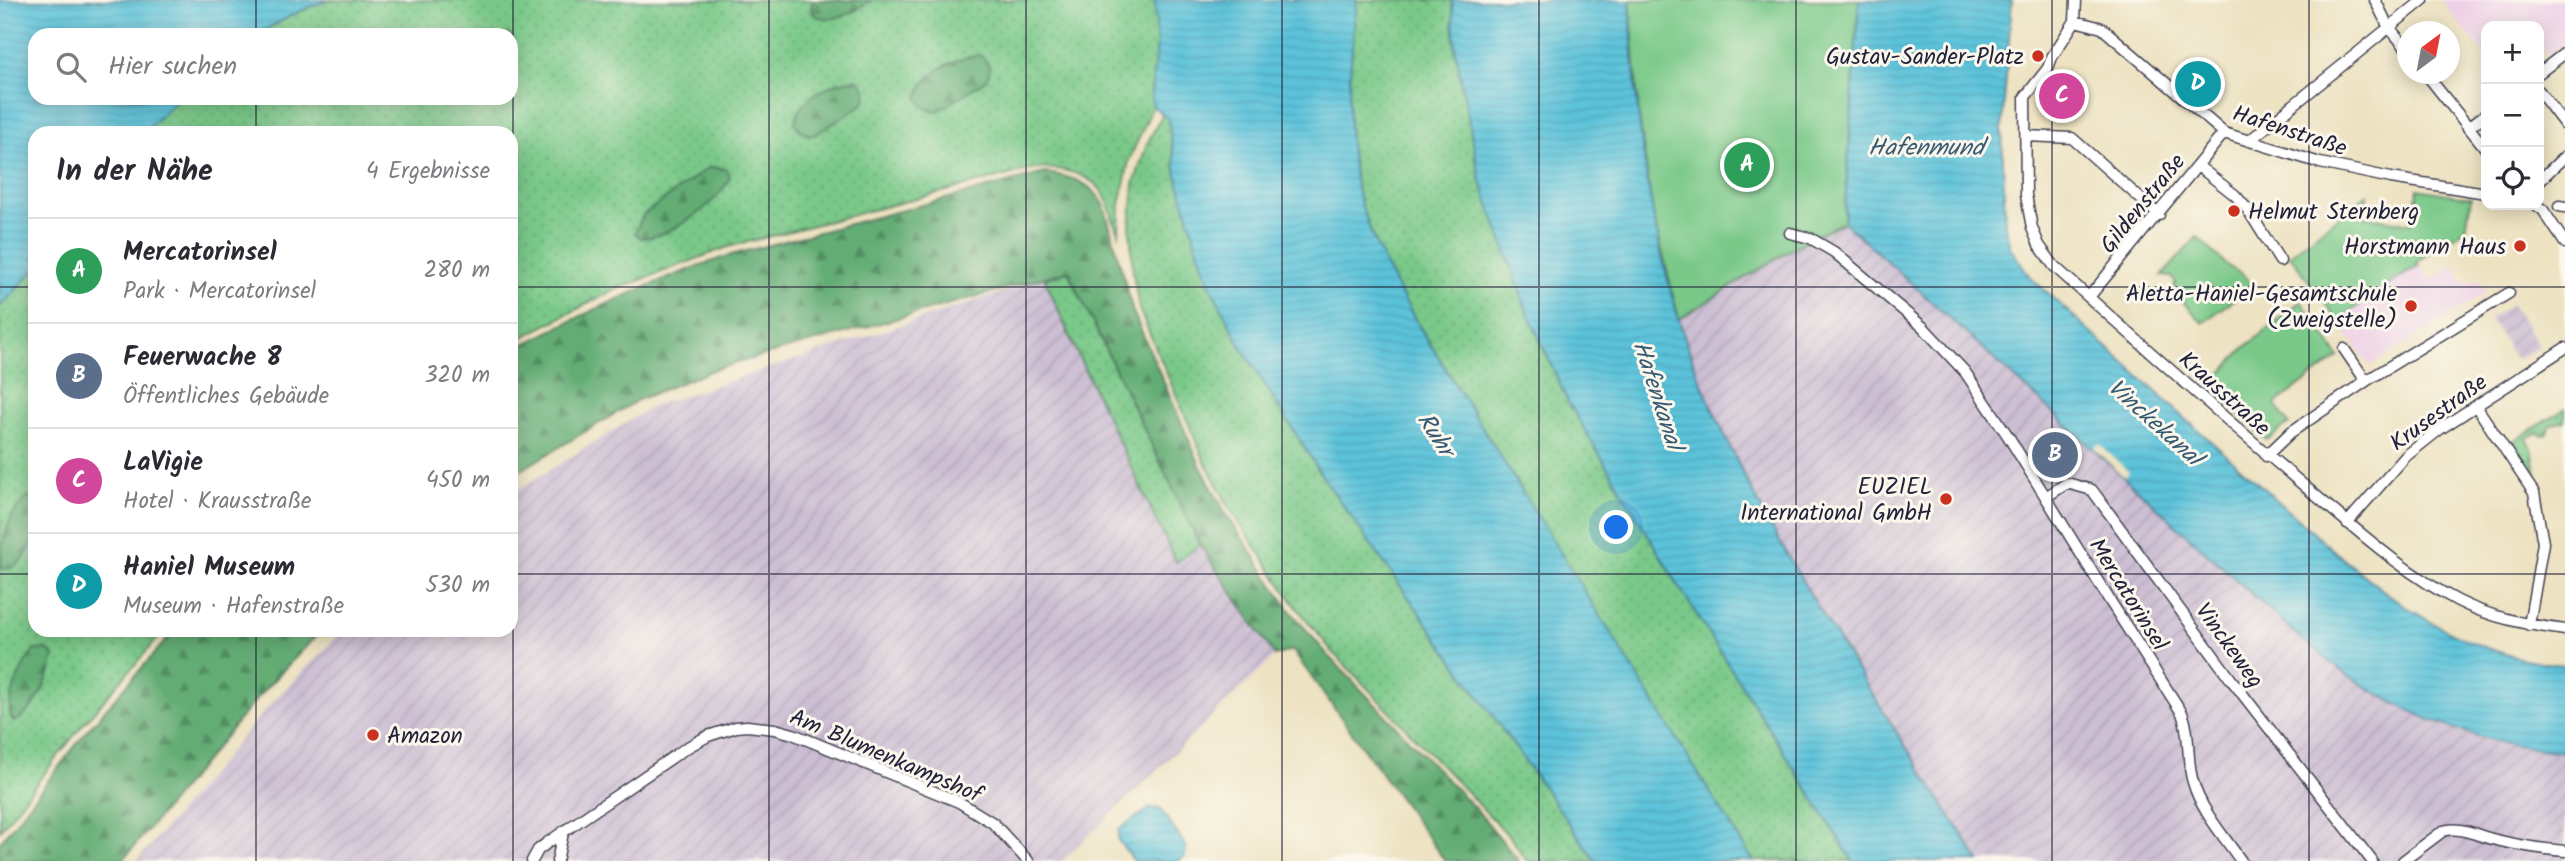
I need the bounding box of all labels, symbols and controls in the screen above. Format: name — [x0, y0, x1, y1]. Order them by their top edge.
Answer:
north arrow — [2397, 21, 2460, 84]
map controls — [2481, 21, 2544, 210]
button: + — [2481, 21, 2544, 84]
search box — [28, 28, 518, 105]
place label: Gustav-Sander-Platz — [1826, 40, 2024, 76]
text: Hier suchen — [108, 46, 237, 88]
icon: search — [52, 48, 90, 86]
marker: Gustav-Sander-Platz — [2030, 48, 2046, 64]
pin: D — [2175, 58, 2221, 110]
pin: C — [2039, 70, 2085, 122]
button: − — [2481, 84, 2544, 147]
street label: Hafenstraße — [2228, 96, 2351, 167]
water label: Hafenmund — [1868, 129, 1989, 168]
pin: A — [1724, 139, 1770, 191]
street label: Gildenstraße — [2092, 146, 2195, 262]
button: locate — [2481, 147, 2544, 210]
text: In der Nähe — [56, 148, 213, 196]
text: 4 Ergebnisse — [366, 154, 490, 190]
place label: Helmut Sternberg — [2248, 195, 2419, 231]
marker: Helmut Sternberg — [2226, 203, 2242, 219]
place label: Horstmann Haus — [2344, 230, 2506, 266]
text: Mercatorinsel — [123, 232, 277, 274]
marker: Horstmann Haus — [2512, 238, 2528, 254]
text: A — [72, 253, 86, 289]
text: 280 m — [424, 253, 490, 289]
text: Park · Mercatorinsel — [123, 274, 316, 310]
place label: Aletta-Haniel-Gesamtschule (Zweigstelle) — [2126, 277, 2397, 339]
marker: Aletta-Haniel-Gesamtschule (Zweigstelle) — [2403, 298, 2419, 314]
water label: Hafenkanal — [1621, 336, 1694, 459]
text: Feuerwache 8 — [123, 337, 282, 379]
street label: Krausstraße — [2169, 343, 2278, 446]
text: B — [72, 358, 86, 394]
text: 320 m — [424, 358, 490, 394]
street label: Krusestraße — [2383, 366, 2496, 461]
water label: Vinckekanal — [2098, 370, 2213, 479]
text: Öffentliches Gebäude — [123, 379, 329, 415]
water label: Ruhr — [1406, 405, 1466, 469]
pin: B — [2032, 429, 2078, 481]
text: LaVigie — [123, 442, 203, 484]
text: C — [72, 463, 86, 499]
text: 450 m — [426, 463, 490, 499]
place label: EUZIEL International GmbH — [1740, 470, 1932, 532]
text: Hotel · Krausstraße — [123, 484, 311, 520]
marker: EUZIEL International GmbH — [1938, 491, 1954, 507]
your location — [1599, 510, 1633, 544]
street label: Mercatorinsel — [2078, 531, 2177, 659]
text: Haniel Museum — [123, 547, 295, 589]
text: D — [71, 568, 87, 604]
text: 530 m — [425, 568, 490, 604]
text: Museum · Hafenstraße — [123, 589, 344, 625]
street label: Vinckeweg — [2185, 596, 2272, 696]
street label: Am Blumenkampshof — [783, 700, 989, 815]
place label: Amazon — [387, 719, 463, 755]
marker: Amazon — [365, 727, 381, 743]

